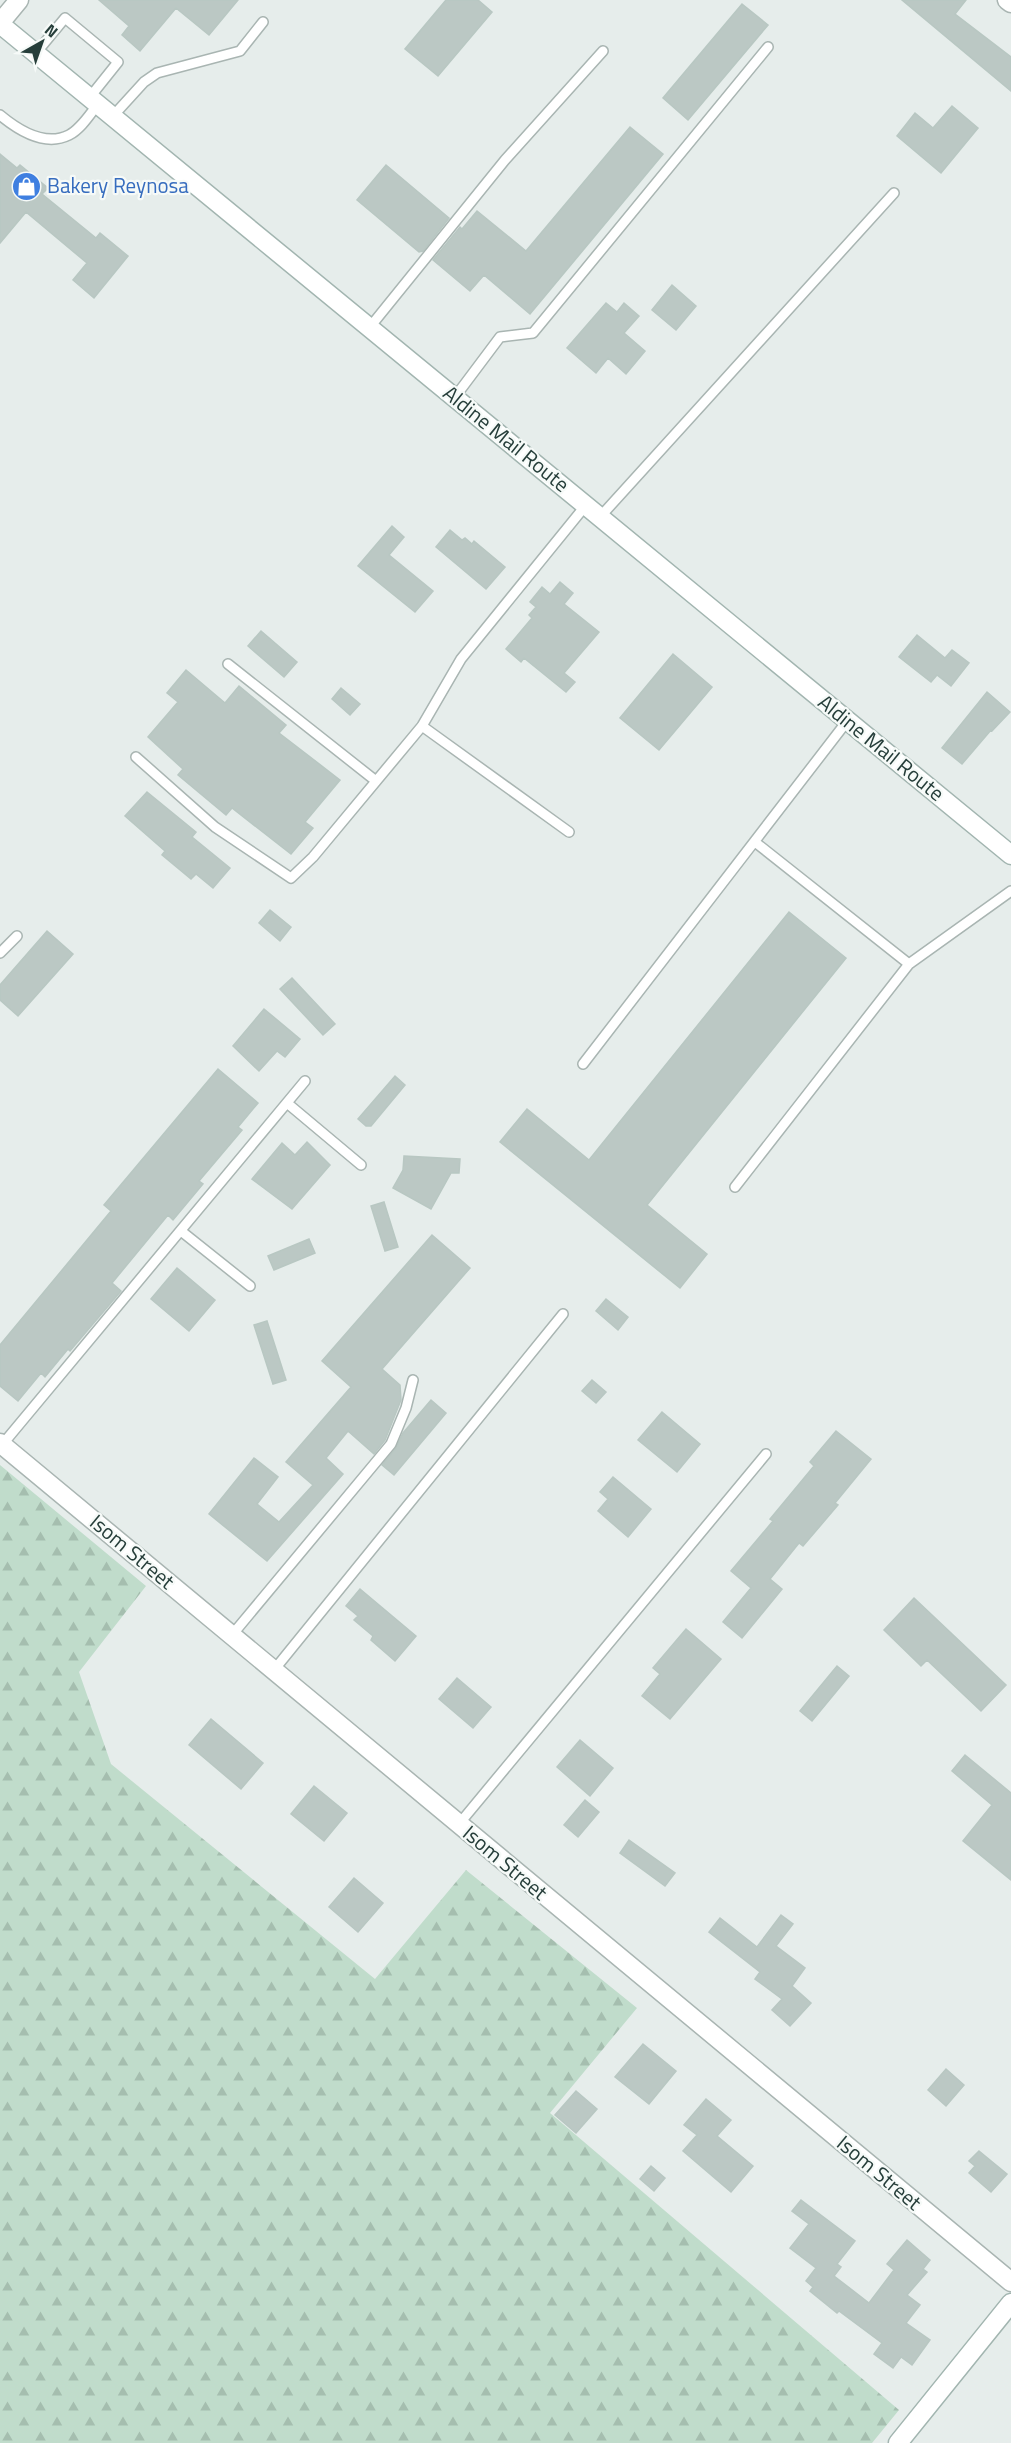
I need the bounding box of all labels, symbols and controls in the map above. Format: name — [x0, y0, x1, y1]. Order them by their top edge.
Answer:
north arrow — [12, 12, 72, 72]
text: N — [40, 18, 64, 43]
place label: Bakery Reynosa — [47, 169, 189, 201]
shop icon: Bakery Reynosa — [10, 170, 42, 202]
street label: Aldine Mail Route — [436, 377, 577, 499]
street label: Aldine Mail Route — [811, 686, 952, 808]
street label: Isom Street — [83, 1506, 183, 1597]
street label: Isom Street — [456, 1817, 556, 1908]
street label: Isom Street — [830, 2127, 930, 2218]

